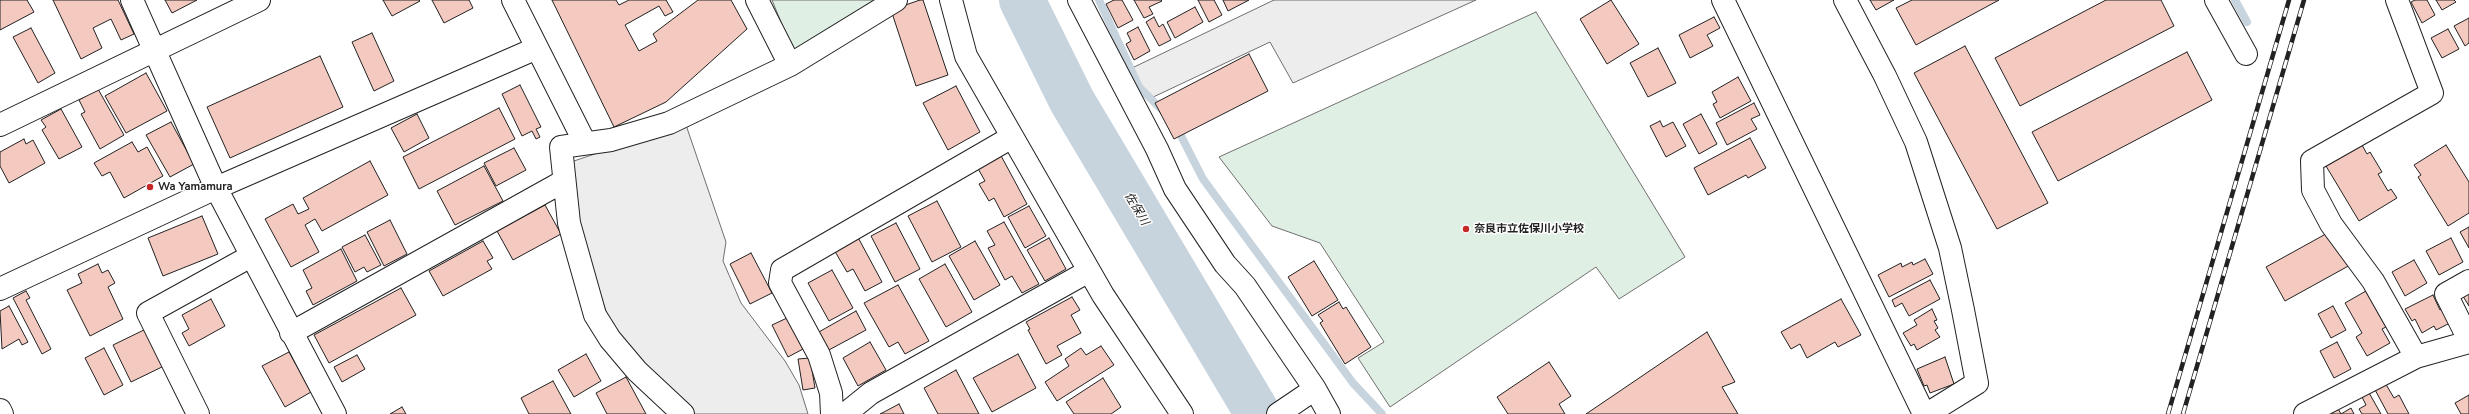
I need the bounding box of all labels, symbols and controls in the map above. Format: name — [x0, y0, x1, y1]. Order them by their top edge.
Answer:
place label: Wa Yamamura — [158, 180, 232, 194]
marker: Wa Yamamura — [145, 182, 155, 192]
water label: 佐保川 — [1121, 190, 1151, 228]
place label: 奈良市立佐保川小学校 — [1474, 222, 1584, 236]
marker: 奈良市立佐保川小学校 — [1461, 224, 1471, 234]

